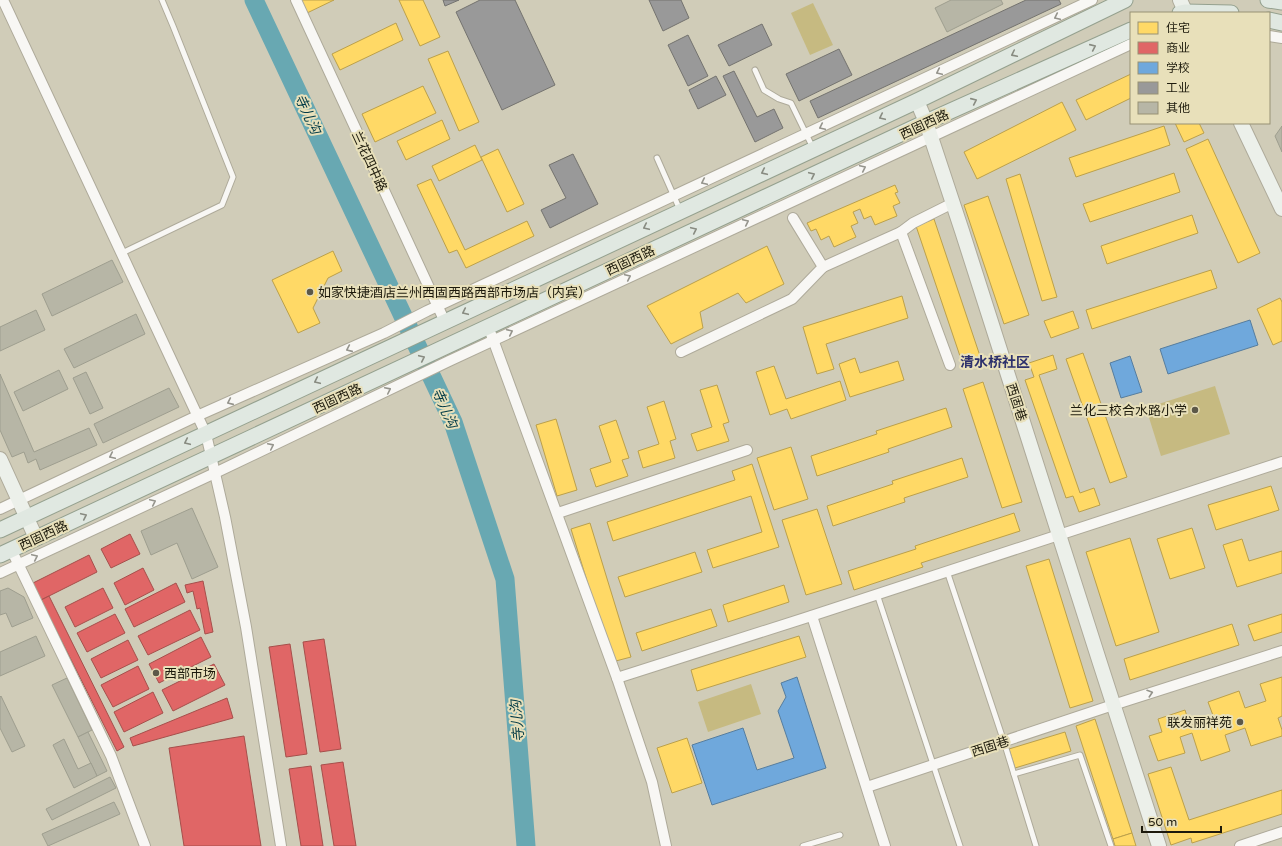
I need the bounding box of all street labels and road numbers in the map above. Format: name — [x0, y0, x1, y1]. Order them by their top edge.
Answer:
street label: 西固西路 — [897, 107, 951, 143]
street label: 兰花四中路 — [348, 129, 390, 194]
street label: 西固西路 — [603, 243, 657, 279]
street label: 西固西路 — [310, 381, 364, 417]
street label: 西固巷 — [1002, 381, 1030, 423]
street label: 西固西路 — [16, 518, 70, 554]
street label: 西固巷 — [969, 733, 1011, 761]

